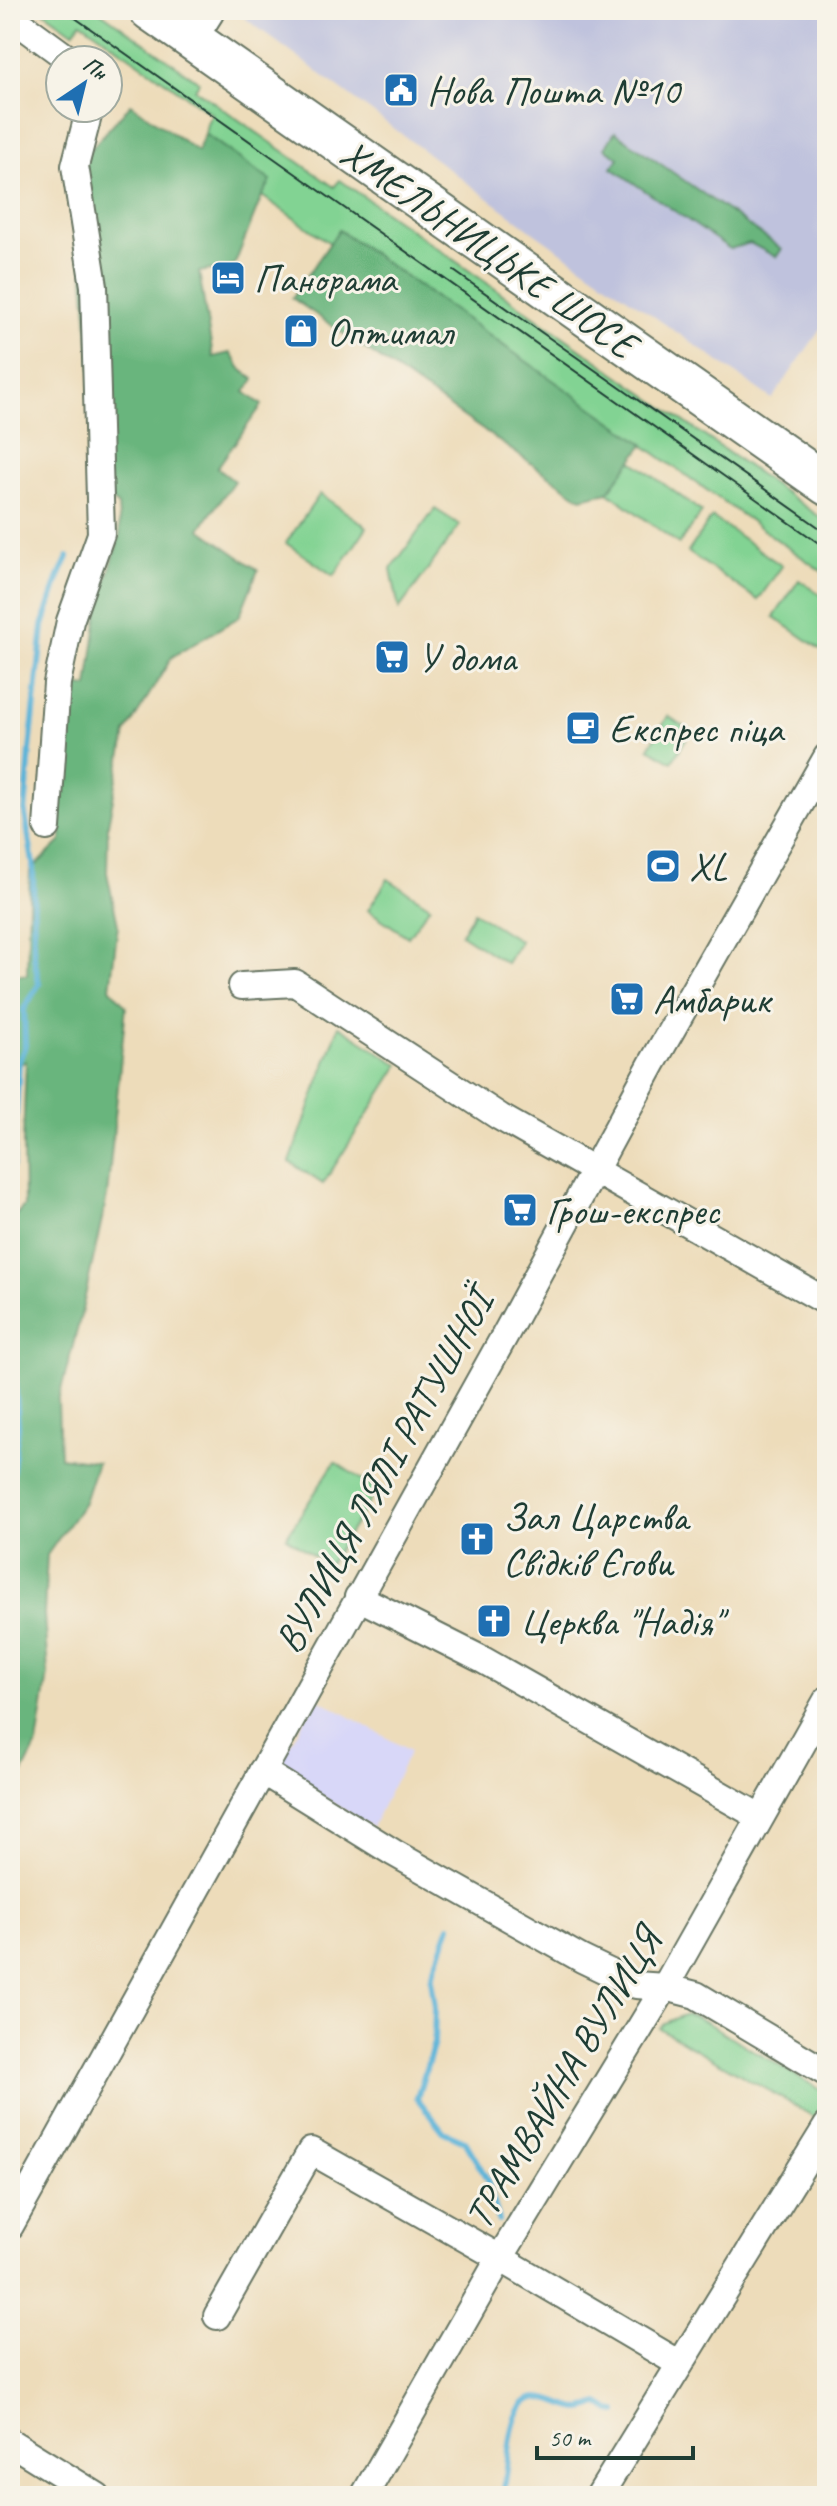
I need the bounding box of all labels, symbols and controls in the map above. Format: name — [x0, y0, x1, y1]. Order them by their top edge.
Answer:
north arrow — [44, 44, 124, 124]
text: Пн — [77, 50, 113, 87]
place label: Нова Пошта №10 — [427, 66, 683, 116]
public building icon: Нова Пошта №10 — [382, 71, 420, 109]
street label: ХМЕЛЬНИЦЬКЕ ШОСЕ — [331, 128, 650, 372]
place label: Панорама — [254, 254, 399, 304]
hotel icon: Панорама — [209, 259, 247, 297]
place label: Оптимал — [327, 307, 456, 357]
shop icon: Оптимал — [282, 312, 320, 350]
place label: У дома — [418, 633, 519, 683]
supermarket icon: У дома — [373, 638, 411, 676]
place label: Експрес піца — [609, 704, 785, 754]
cafe icon: Експрес піца — [564, 709, 602, 747]
place label: XL — [689, 842, 728, 892]
sports icon: XL — [644, 847, 682, 885]
place label: Амбарик — [653, 975, 773, 1025]
supermarket icon: Амбарик — [608, 980, 646, 1018]
place label: Грош-експрес — [546, 1186, 721, 1236]
supermarket icon: Грош-експрес — [501, 1191, 539, 1229]
street label: ВУЛИЦЯ ЛЯЛІ РАТУШНОЇ — [263, 1274, 509, 1661]
place label: Зал Царства Свідків Єгови — [503, 1492, 692, 1588]
church icon: Зал Царства Свідків Єгови — [458, 1520, 496, 1558]
place label: Церква "Надія" — [520, 1597, 729, 1647]
church icon: Церква "Надія" — [475, 1602, 513, 1640]
street label: ТРАМВАЙНА ВУЛИЦЯ — [454, 1914, 675, 2238]
scale bar — [537, 2410, 693, 2460]
text: 50 m — [549, 2423, 592, 2453]

